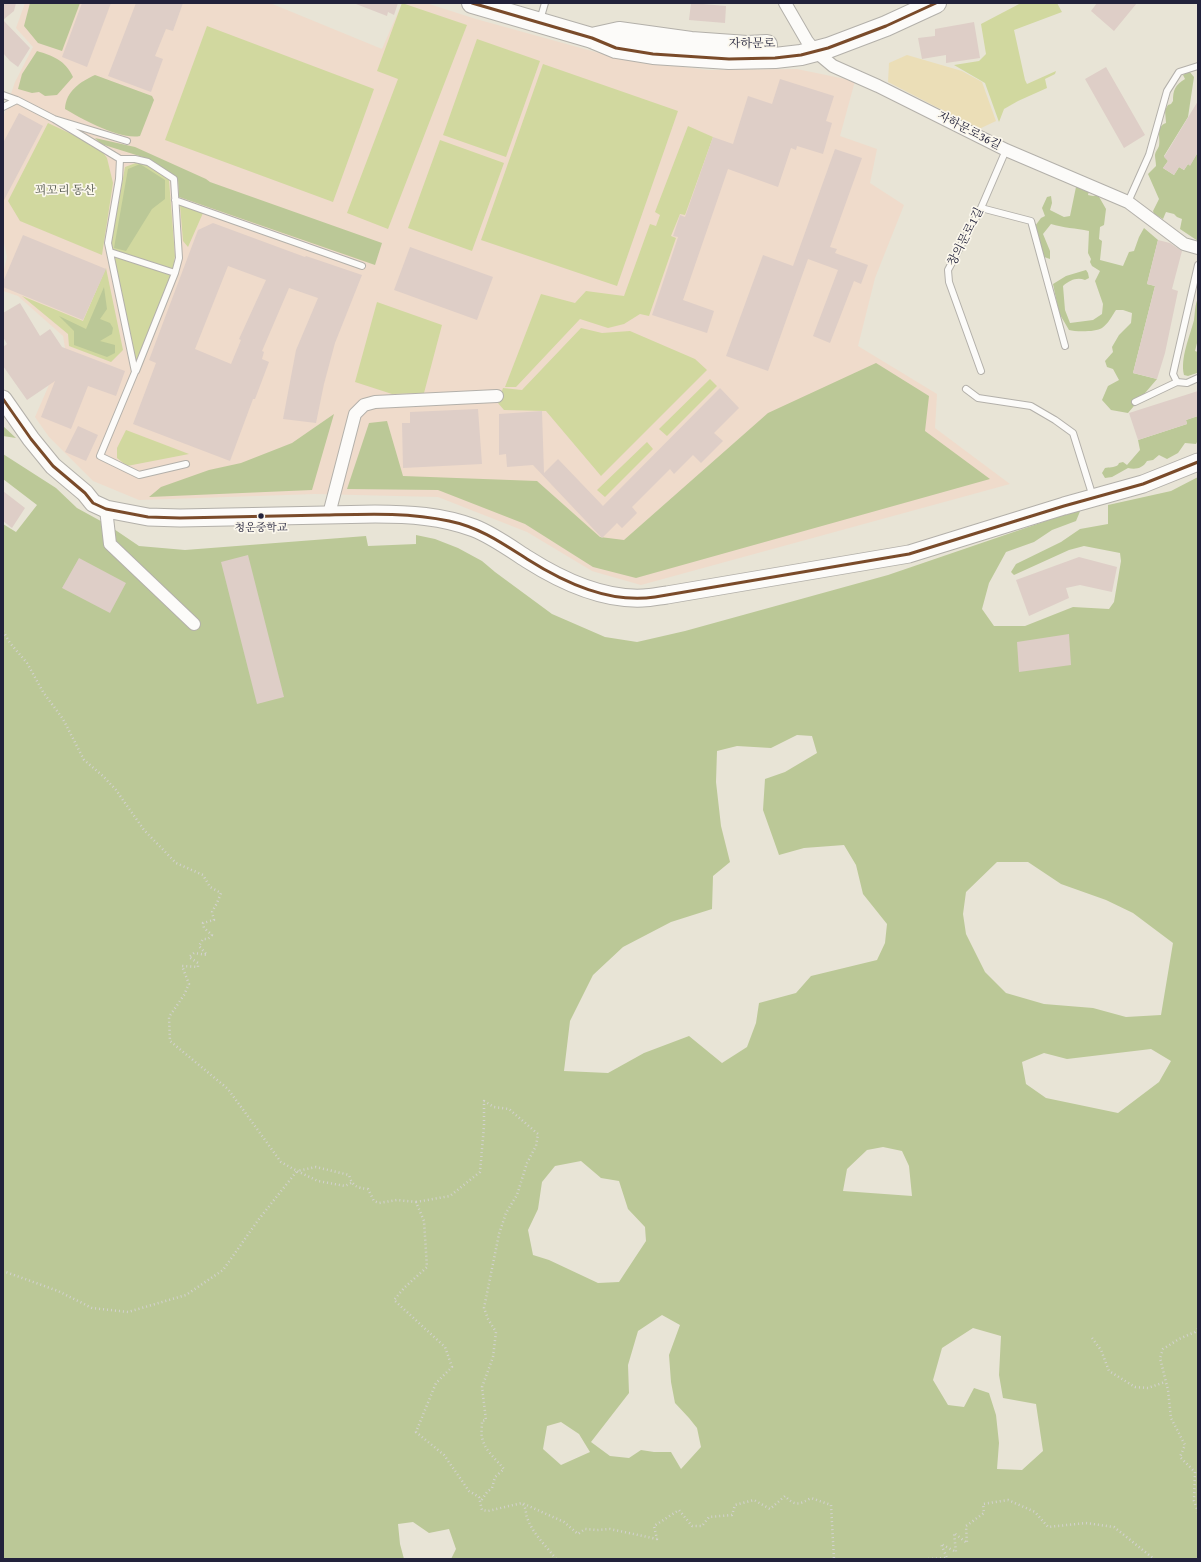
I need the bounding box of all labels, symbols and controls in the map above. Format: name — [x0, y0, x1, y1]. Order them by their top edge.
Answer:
street label: 자하문로 — [729, 37, 775, 51]
street label: 자하문로36길 — [935, 109, 1003, 153]
park label: 꾀꼬리 동산 — [35, 184, 95, 198]
street label: 창의문로1길 — [945, 205, 987, 269]
marker: 청운중학교 — [256, 511, 266, 521]
place label: 청운중학교 — [234, 521, 288, 535]

